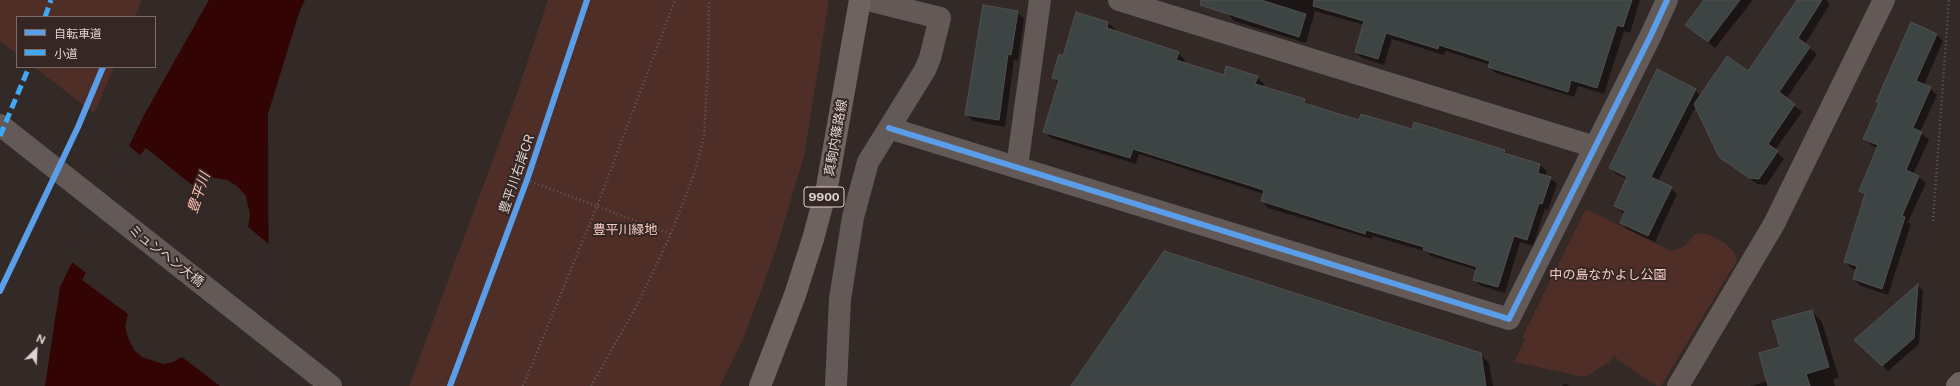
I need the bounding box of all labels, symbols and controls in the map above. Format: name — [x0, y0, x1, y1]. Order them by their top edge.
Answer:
legend — [16, 16, 156, 68]
text: 自転車道 — [54, 27, 102, 41]
text: 小道 — [54, 47, 78, 61]
street label: 真駒内篠路線 — [822, 98, 850, 178]
street label: 豊平川右岸CR — [496, 132, 538, 216]
water label: 豊平川 — [184, 170, 214, 216]
road number: 9900 — [804, 187, 844, 207]
street label: ミュンヘン大橋 — [125, 222, 207, 290]
park label: 豊平川緑地 — [593, 222, 657, 238]
park label: 中の島なかよし公園 — [1550, 267, 1666, 283]
north arrow — [16, 330, 56, 370]
text: N — [35, 332, 47, 346]

